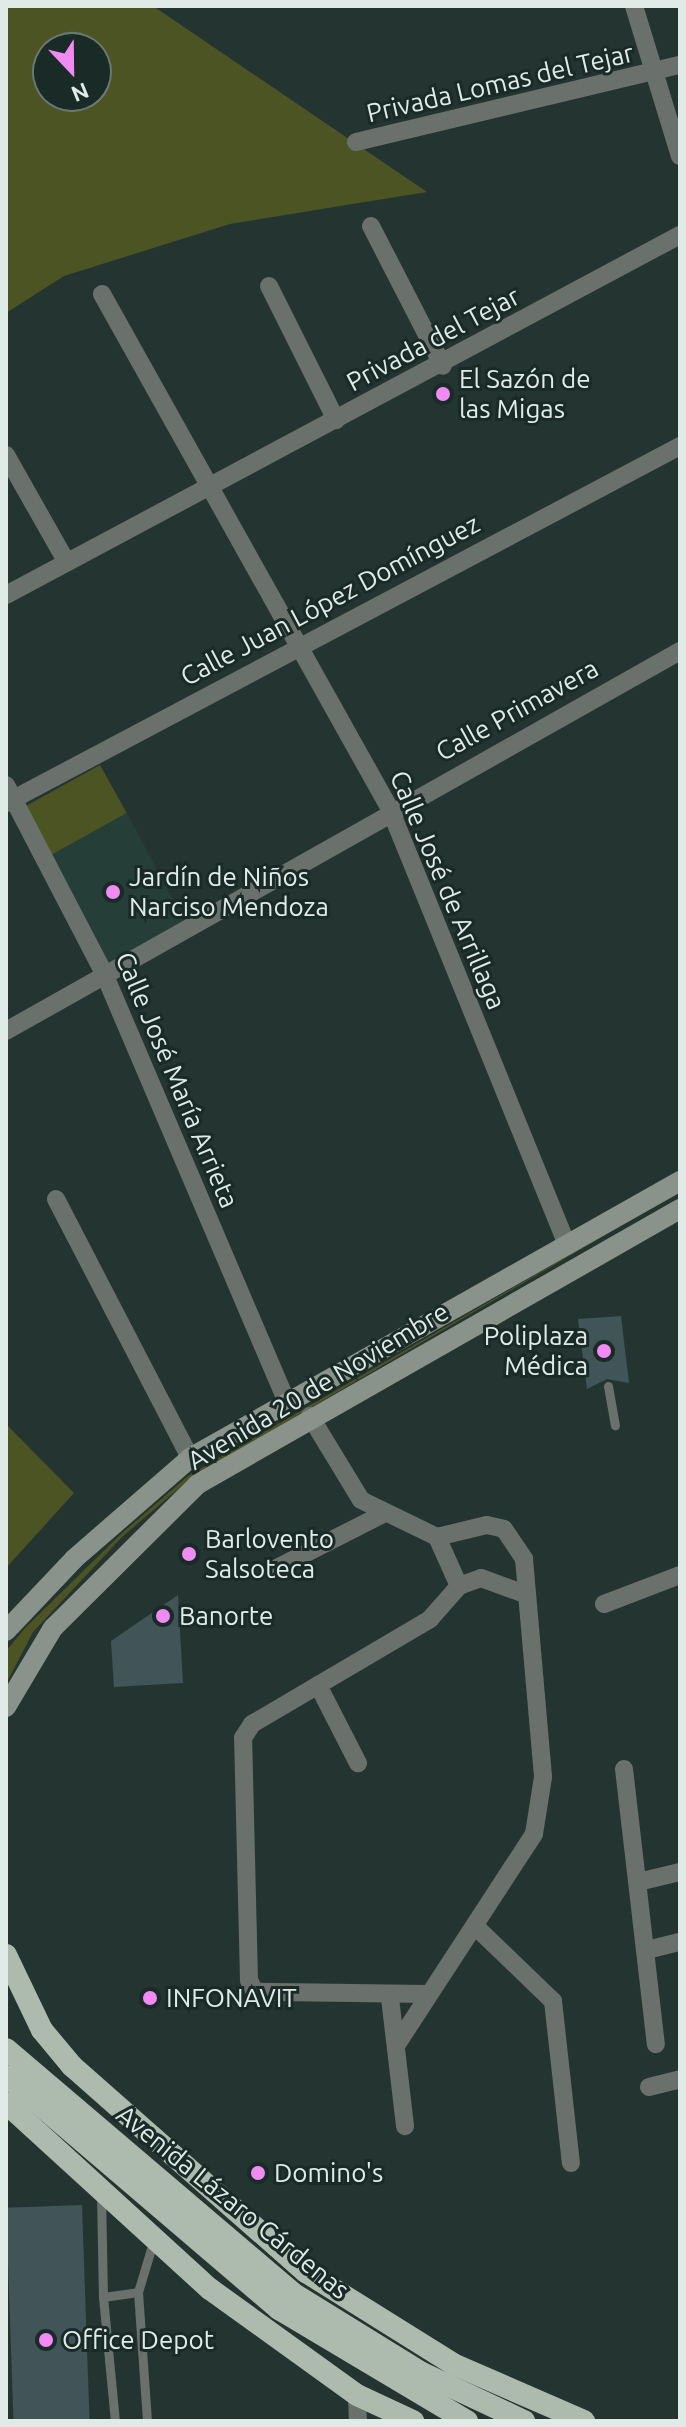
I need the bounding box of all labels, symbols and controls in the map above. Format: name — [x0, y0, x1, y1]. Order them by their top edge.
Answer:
north arrow — [32, 32, 112, 112]
street label: Privada Lomas del Tejar — [363, 37, 637, 129]
text: N — [68, 78, 93, 108]
street label: Privada del Tejar — [341, 280, 525, 398]
place label: El Sazón de las Migas — [459, 363, 591, 424]
marker: El Sazón de las Migas — [434, 385, 452, 403]
street label: Calle Juan López Domínguez — [175, 508, 485, 692]
street label: Calle Primavera — [430, 652, 604, 768]
street label: Calle José de Arrillaga — [384, 766, 512, 1014]
place label: Jardín de Niños Narciso Mendoza — [129, 861, 329, 922]
marker: Jardín de Niños Narciso Mendoza — [104, 883, 122, 901]
street label: Calle José María Arrieta — [109, 947, 245, 1213]
street label: Avenida 20 de Noviembre — [182, 1296, 454, 1476]
place label: Poliplaza Médica — [484, 1320, 588, 1382]
marker: Poliplaza Médica — [595, 1342, 613, 1360]
place label: Barlovento Salsoteca — [205, 1523, 334, 1584]
marker: Barlovento Salsoteca — [180, 1545, 198, 1563]
place label: Banorte — [179, 1600, 273, 1632]
marker: Banorte — [154, 1607, 172, 1625]
place label: INFONAVIT — [166, 1982, 297, 2014]
marker: INFONAVIT — [141, 1989, 159, 2007]
street label: Avenida Lázaro Cárdenas — [110, 2099, 356, 2305]
place label: Domino's — [274, 2157, 383, 2189]
marker: Domino's — [249, 2164, 267, 2182]
place label: Office Depot — [62, 2324, 214, 2356]
marker: Office Depot — [37, 2331, 55, 2349]

